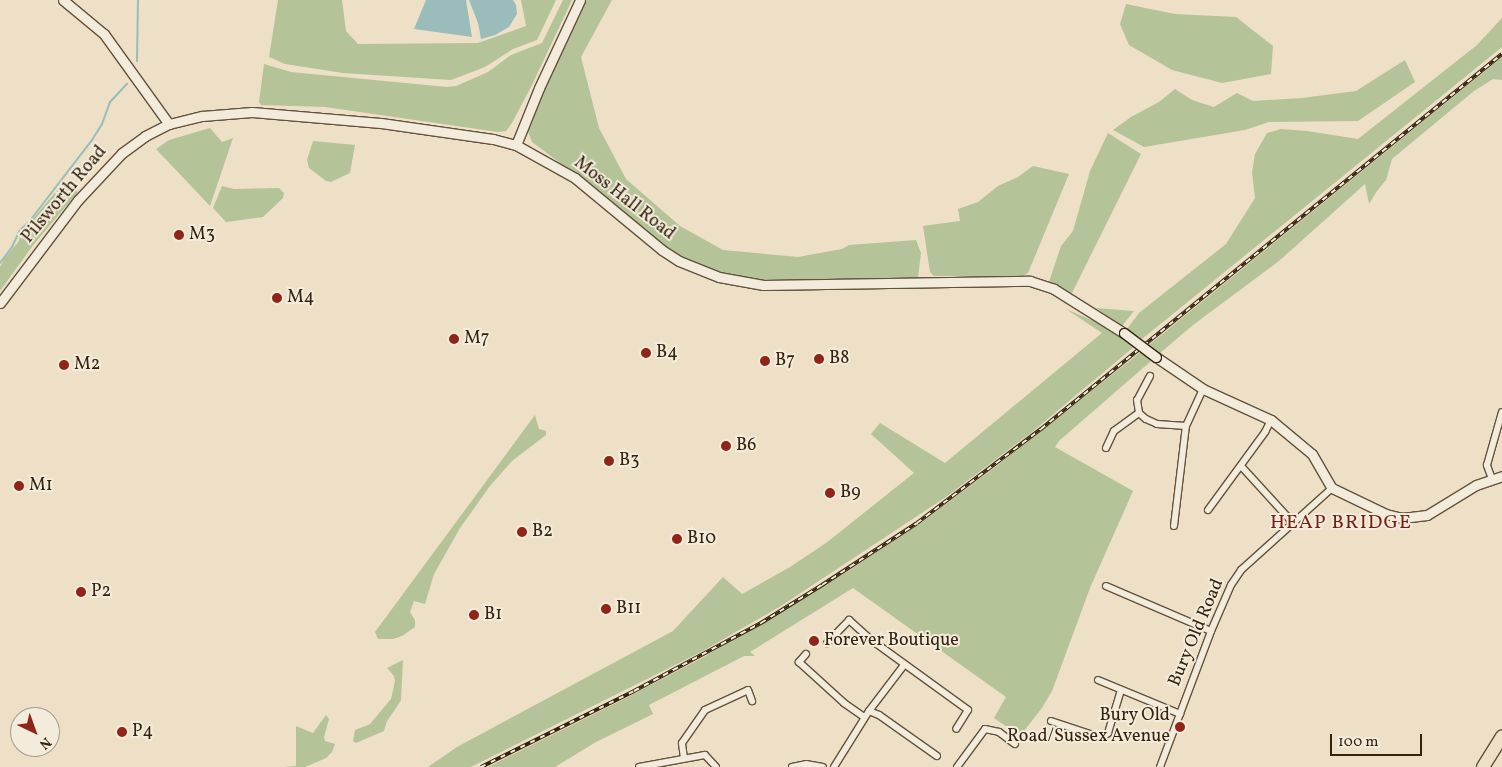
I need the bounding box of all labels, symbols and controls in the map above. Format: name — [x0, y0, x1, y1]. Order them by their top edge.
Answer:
street label: Pilsworth Road — [18, 142, 112, 248]
street label: Moss Hall Road — [569, 153, 679, 245]
place label: M3 — [189, 224, 215, 246]
marker: M3 — [173, 229, 185, 241]
place label: M4 — [287, 287, 315, 309]
marker: M4 — [271, 292, 283, 304]
place label: M7 — [464, 328, 489, 350]
marker: M7 — [448, 333, 460, 345]
place label: B4 — [656, 342, 678, 364]
marker: B4 — [640, 347, 652, 359]
place label: B8 — [829, 348, 849, 370]
place label: B7 — [775, 350, 795, 372]
marker: B8 — [813, 353, 825, 365]
place label: M2 — [74, 354, 100, 376]
marker: B7 — [759, 355, 771, 367]
marker: M2 — [58, 359, 70, 371]
place label: B6 — [736, 435, 756, 457]
marker: B6 — [720, 440, 732, 452]
place label: B3 — [619, 450, 639, 472]
marker: B3 — [603, 455, 615, 467]
place label: M1 — [29, 475, 53, 497]
marker: M1 — [13, 480, 25, 492]
place label: B9 — [840, 482, 861, 504]
marker: B9 — [824, 487, 836, 499]
district label: HEAP BRIDGE — [1269, 511, 1413, 535]
place label: B2 — [532, 521, 553, 543]
marker: B2 — [516, 526, 528, 538]
place label: B10 — [687, 528, 716, 550]
marker: B10 — [671, 533, 683, 545]
street label: Bury Old Road — [1165, 576, 1229, 690]
place label: P2 — [91, 581, 111, 603]
marker: P2 — [75, 586, 87, 598]
place label: B11 — [616, 598, 641, 620]
marker: B11 — [600, 603, 612, 615]
place label: B1 — [484, 604, 502, 626]
marker: B1 — [468, 609, 480, 621]
place label: Forever Boutique — [824, 630, 959, 652]
marker: Forever Boutique — [808, 635, 820, 647]
place label: Bury Old Road/Sussex Avenue — [1007, 706, 1170, 749]
north arrow — [10, 707, 60, 757]
place label: P4 — [132, 721, 153, 743]
marker: Bury Old Road/Sussex Avenue — [1174, 721, 1186, 733]
scale bar — [1332, 724, 1424, 756]
marker: P4 — [116, 726, 128, 738]
text: N — [35, 732, 55, 753]
text: 100 m — [1338, 732, 1378, 753]

